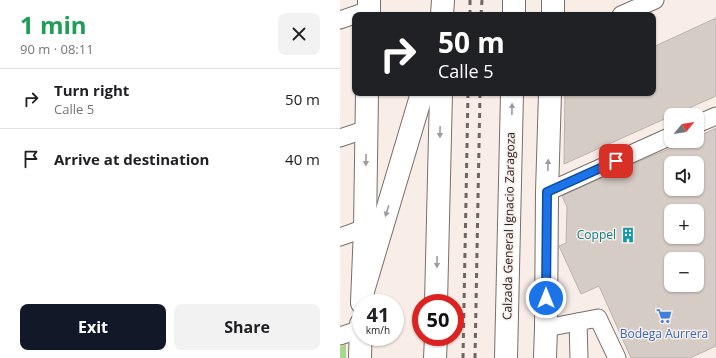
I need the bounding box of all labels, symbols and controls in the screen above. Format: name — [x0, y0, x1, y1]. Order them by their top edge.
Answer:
text: 1 min — [20, 8, 87, 41]
button: close — [278, 13, 320, 55]
text: 50 m — [438, 23, 505, 61]
icon: right — [372, 28, 424, 80]
text: 90 m · 08:11 — [20, 40, 94, 58]
text: Calle 5 — [438, 59, 494, 83]
text: Turn right — [54, 80, 129, 100]
icon: right — [20, 88, 42, 110]
text: 50 m — [285, 89, 320, 109]
text: Calle 5 — [54, 100, 94, 118]
one-way arrow — [508, 103, 515, 115]
north arrow — [664, 108, 704, 148]
map controls — [664, 108, 704, 292]
one-way arrow — [437, 126, 443, 139]
street label: Calzada General Ignacio Zaragoza — [498, 132, 519, 320]
pin — [599, 144, 633, 178]
icon: arrive — [20, 148, 42, 170]
text: Arrive at destination — [54, 149, 209, 169]
text: 40 m — [285, 149, 320, 169]
icon: arrive — [605, 150, 627, 172]
one-way arrow — [363, 154, 369, 167]
button: sound — [664, 156, 704, 196]
one-way arrow — [544, 159, 551, 171]
button: + — [664, 204, 704, 244]
one-way arrow — [384, 205, 390, 217]
place label: Coppel — [577, 226, 616, 243]
building icon: Coppel — [619, 226, 637, 244]
button: − — [664, 252, 704, 292]
one-way arrow — [434, 256, 440, 269]
position arrow — [525, 277, 567, 319]
speed limit sign: 50 — [412, 294, 464, 346]
text: 41 — [367, 301, 389, 328]
button: Exit — [20, 304, 166, 350]
button: Share — [174, 304, 320, 350]
supermarket icon: Bodega Aurrera — [655, 307, 673, 325]
text: km/h — [366, 323, 390, 337]
place label: Bodega Aurrera — [620, 325, 708, 342]

